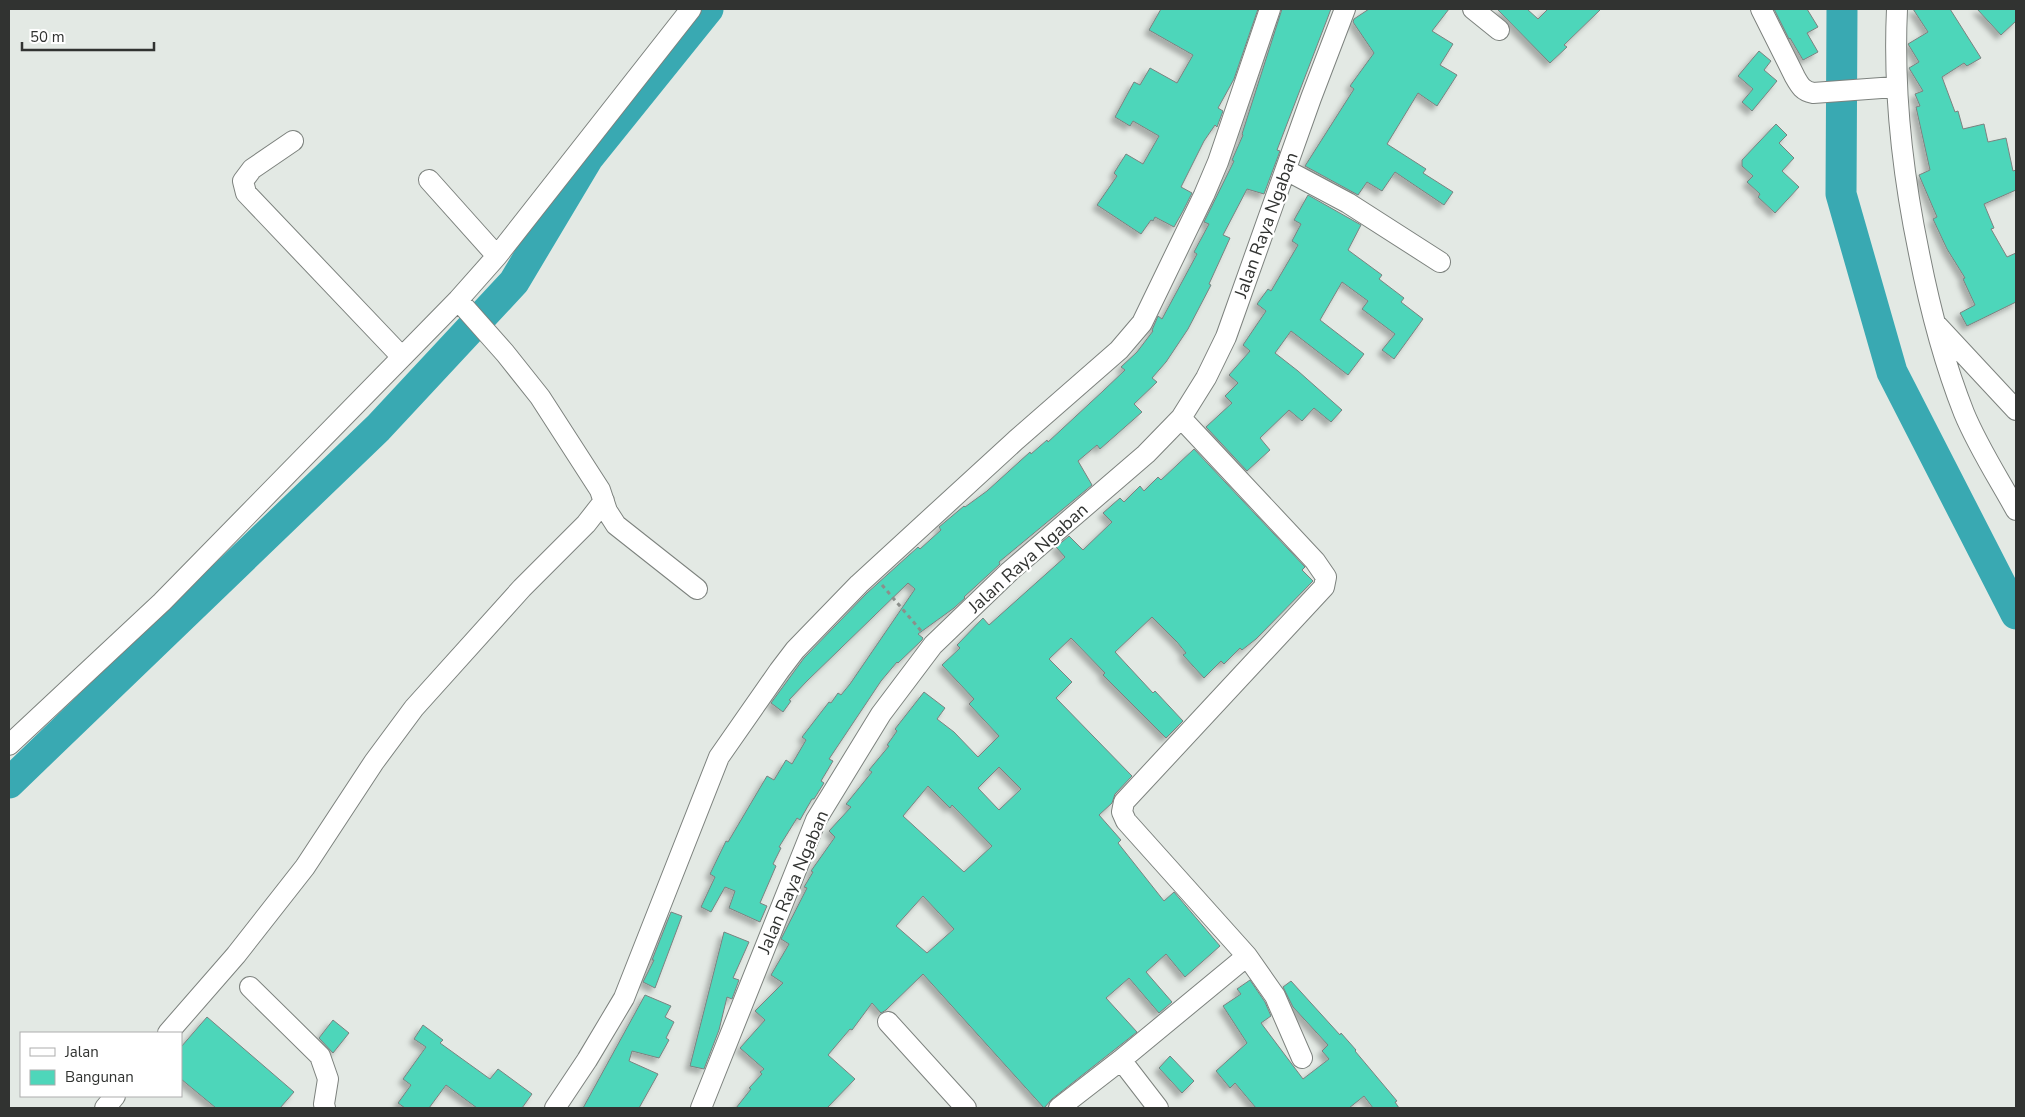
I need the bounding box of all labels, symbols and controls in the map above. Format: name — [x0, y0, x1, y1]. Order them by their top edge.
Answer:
scale bar — [22, 20, 155, 52]
text: 50 m — [30, 27, 65, 47]
street label: Jalan Raya Ngaban — [1228, 149, 1304, 302]
street label: Jalan Raya Ngaban — [962, 498, 1093, 619]
street label: Jalan Raya Ngaban — [752, 807, 834, 958]
legend — [20, 1032, 182, 1097]
text: Jalan — [64, 1042, 99, 1062]
text: Bangunan — [65, 1067, 134, 1087]

